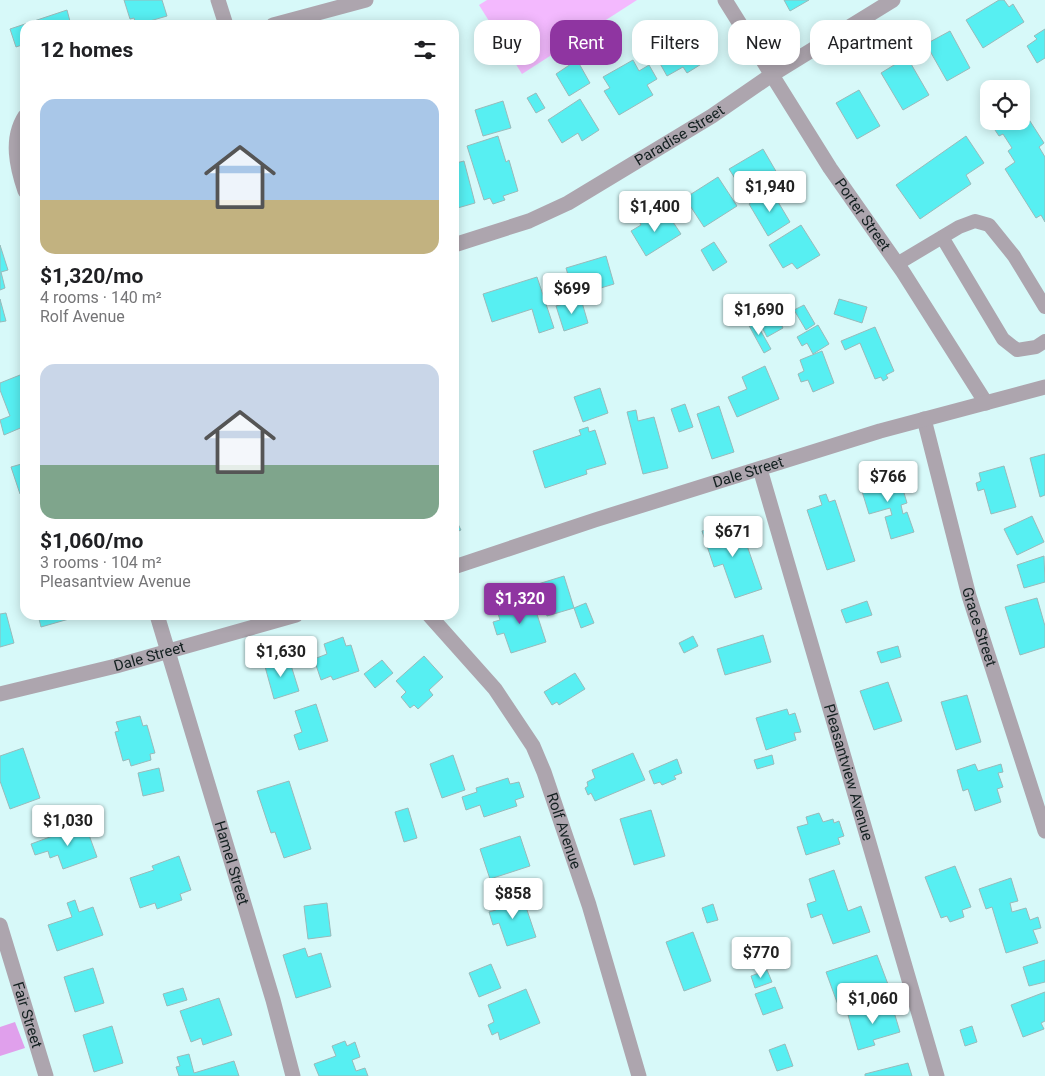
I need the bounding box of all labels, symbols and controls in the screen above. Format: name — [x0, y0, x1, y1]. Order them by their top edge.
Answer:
chip: Buy — [474, 20, 540, 65]
chip: Rent — [550, 20, 622, 65]
chip: Filters — [632, 20, 718, 65]
chip: New — [728, 20, 800, 65]
chip: Apartment — [810, 20, 931, 65]
icon: filters — [411, 36, 439, 64]
text: 12 homes — [40, 38, 133, 62]
map controls — [980, 80, 1030, 130]
button: locate — [980, 80, 1030, 130]
street label: Paradise Street — [631, 101, 728, 170]
icon: home — [195, 132, 285, 222]
pin: $1,940 — [729, 170, 811, 213]
street label: Porter Street — [831, 175, 894, 254]
text: $1,940 — [745, 177, 795, 196]
pin: $1,400 — [614, 190, 696, 233]
text: $1,400 — [630, 197, 680, 216]
text: $1,320/mo — [40, 264, 143, 288]
pin: $699 — [542, 272, 602, 315]
text: $699 — [554, 279, 590, 298]
text: 4 rooms · 140 m² — [40, 288, 162, 307]
pin: $1,690 — [718, 294, 800, 336]
text: $1,690 — [734, 300, 784, 319]
text: Rolf Avenue — [40, 307, 125, 326]
icon: home — [195, 397, 285, 487]
street label: Dale Street — [711, 453, 786, 492]
pin: $766 — [858, 460, 918, 503]
text: $766 — [870, 467, 906, 486]
pin: $671 — [703, 516, 763, 558]
text: $671 — [715, 522, 751, 541]
text: $1,060/mo — [40, 529, 143, 553]
text: 3 rooms · 104 m² — [40, 553, 162, 572]
text: Pleasantview Avenue — [40, 572, 191, 591]
pin: $1,320 — [479, 582, 561, 625]
street label: Grace Street — [958, 585, 1000, 669]
text: $1,320 — [495, 589, 545, 608]
pin: $1,630 — [240, 636, 322, 678]
street label: Dale Street — [112, 638, 187, 675]
text: $1,630 — [256, 642, 306, 661]
street label: Pleasantview Avenue — [820, 702, 877, 843]
street label: Rolf Avenue — [543, 790, 585, 871]
pin: $1,030 — [27, 804, 109, 847]
text: $1,030 — [43, 811, 93, 830]
street label: Hamel Street — [211, 819, 253, 907]
pin: $858 — [483, 878, 543, 920]
text: $858 — [495, 884, 531, 903]
pin: $770 — [731, 936, 791, 979]
text: $770 — [743, 943, 779, 962]
street label: Fair Street — [9, 980, 46, 1050]
pin: $1,060 — [832, 982, 914, 1025]
text: $1,060 — [848, 989, 898, 1008]

